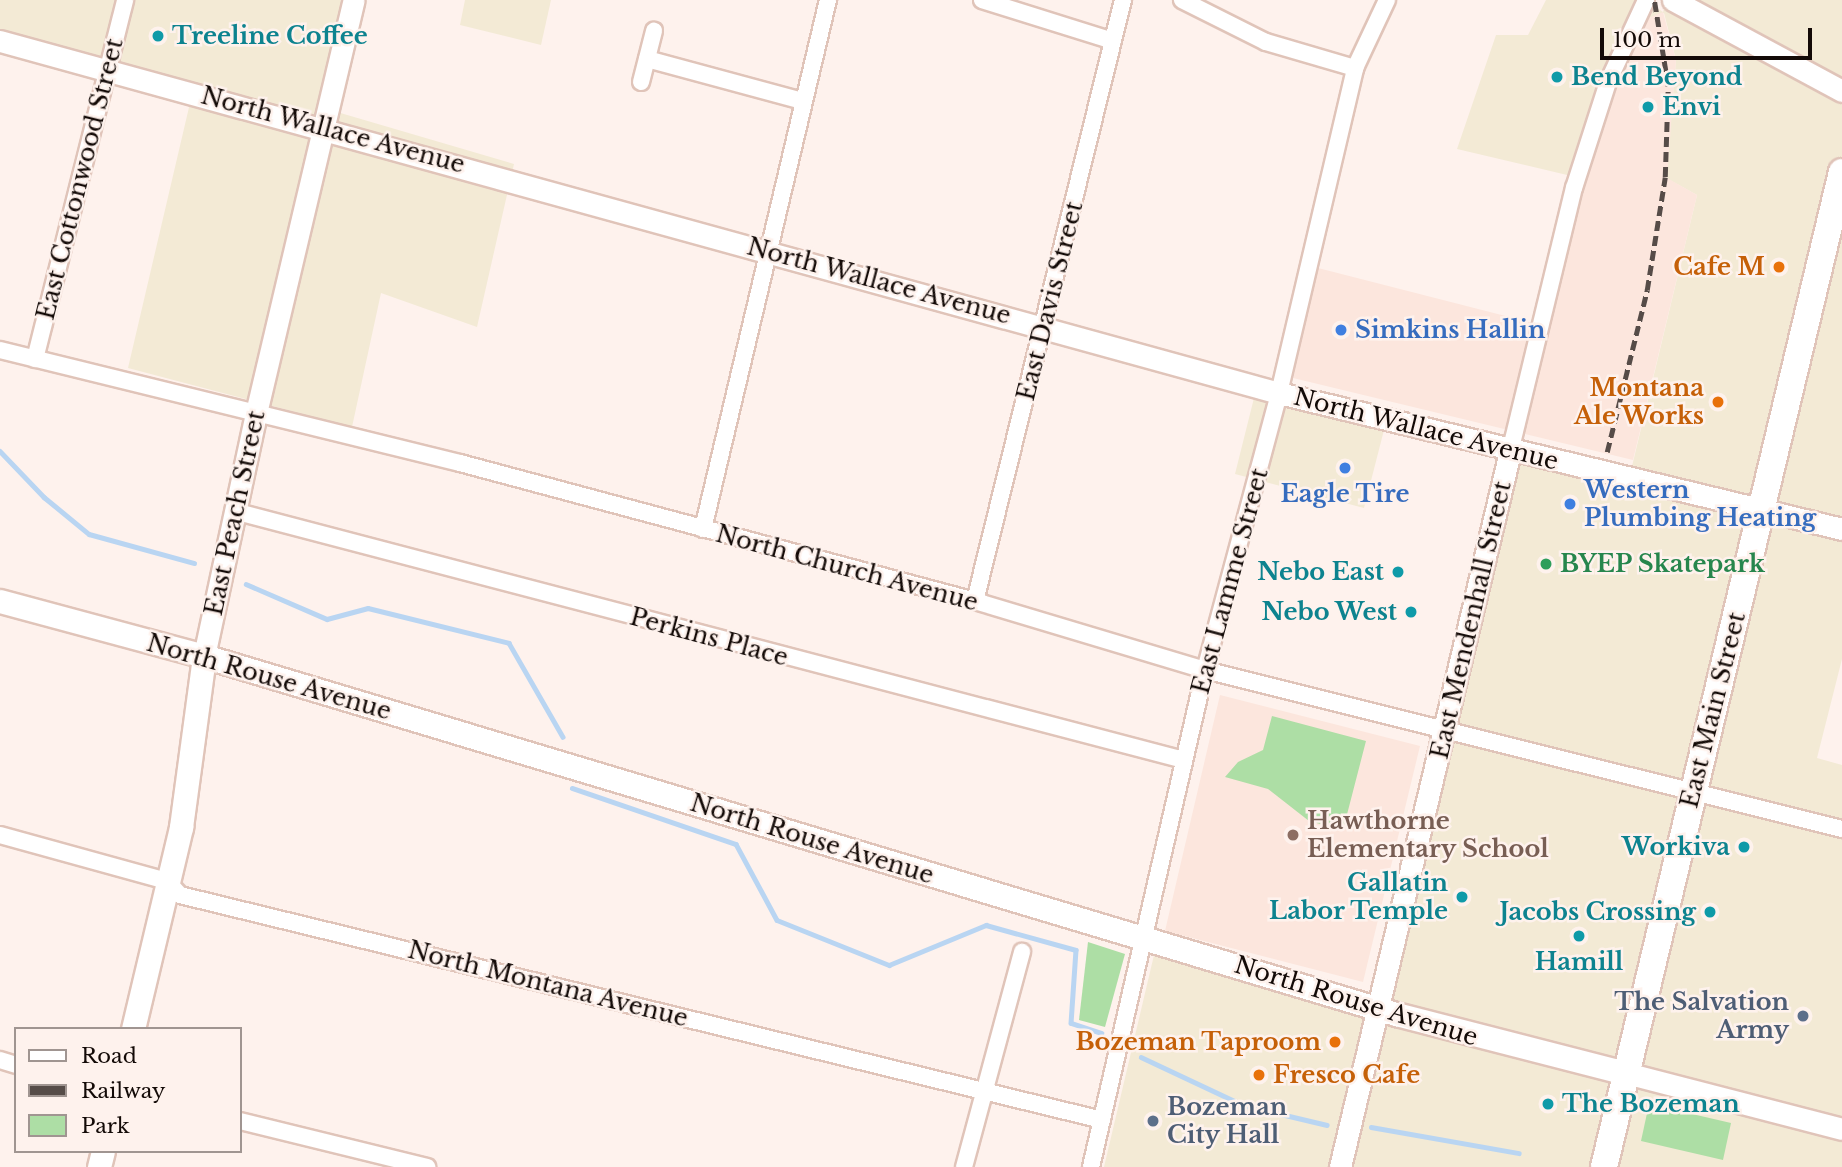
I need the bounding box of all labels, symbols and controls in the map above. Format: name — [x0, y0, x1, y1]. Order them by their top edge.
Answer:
scale bar — [1604, 14, 1816, 58]
place label: Treeline Coffee — [172, 22, 368, 50]
text: 100 m — [1613, 27, 1681, 53]
marker: Treeline Coffee — [150, 28, 166, 44]
street label: East Cottonwood Street — [31, 35, 129, 323]
place label: Bend Beyond — [1571, 63, 1743, 91]
marker: Bend Beyond — [1549, 69, 1565, 85]
street label: North Wallace Avenue — [197, 81, 469, 179]
place label: Envi — [1662, 93, 1721, 121]
marker: Envi — [1640, 99, 1656, 115]
street label: East Davis Street — [1011, 198, 1089, 404]
street label: North Wallace Avenue — [743, 232, 1015, 330]
place label: Cafe M — [1673, 253, 1765, 281]
marker: Cafe M — [1771, 259, 1787, 275]
place label: Simkins Hallin — [1355, 316, 1545, 344]
marker: Simkins Hallin — [1333, 322, 1349, 338]
place label: Montana Ale Works — [1573, 374, 1704, 430]
street label: North Wallace Avenue — [1290, 382, 1562, 476]
marker: Montana Ale Works — [1710, 394, 1726, 410]
street label: East Peach Street — [199, 408, 271, 618]
marker: Eagle Tire — [1337, 460, 1353, 476]
street label: East Lamme Street — [1186, 465, 1274, 697]
place label: Western Plumbing Heating — [1584, 476, 1816, 532]
street label: East Mendenhall Street — [1425, 478, 1517, 762]
place label: Eagle Tire — [1280, 480, 1410, 508]
marker: Western Plumbing Heating — [1562, 496, 1578, 512]
street label: North Church Avenue — [712, 519, 982, 617]
place label: BYEP Skatepark — [1560, 550, 1766, 578]
marker: BYEP Skatepark — [1538, 556, 1554, 572]
place label: Nebo East — [1257, 558, 1384, 586]
marker: Nebo East — [1390, 564, 1406, 580]
place label: Nebo West — [1261, 598, 1397, 626]
street label: Perkins Place — [627, 602, 791, 672]
marker: Nebo West — [1403, 604, 1419, 620]
street label: East Main Street — [1675, 609, 1751, 811]
street label: North Rouse Avenue — [143, 628, 395, 726]
street label: North Rouse Avenue — [686, 788, 938, 890]
place label: Hawthorne Elementary School — [1307, 807, 1549, 863]
marker: Hawthorne Elementary School — [1285, 827, 1301, 843]
place label: Workiva — [1622, 833, 1730, 861]
marker: Workiva — [1736, 839, 1752, 855]
place label: Gallatin Labor Temple — [1268, 869, 1448, 925]
marker: Gallatin Labor Temple — [1454, 889, 1470, 905]
place label: Jacobs Crossing — [1499, 898, 1696, 926]
marker: Jacobs Crossing — [1702, 904, 1718, 920]
marker: Hamill — [1571, 928, 1587, 944]
street label: North Montana Avenue — [404, 935, 692, 1033]
place label: Hamill — [1535, 948, 1623, 976]
street label: North Rouse Avenue — [1230, 950, 1482, 1052]
place label: The Salvation Army — [1614, 988, 1789, 1044]
marker: The Salvation Army — [1795, 1008, 1811, 1024]
legend — [14, 1027, 242, 1153]
place label: Bozeman Taproom — [1075, 1028, 1321, 1056]
marker: Bozeman Taproom — [1327, 1034, 1343, 1050]
text: Road — [81, 1043, 137, 1069]
place label: Fresco Cafe — [1273, 1061, 1420, 1089]
marker: Fresco Cafe — [1251, 1067, 1267, 1083]
text: Railway — [81, 1078, 165, 1104]
place label: The Bozeman — [1562, 1090, 1740, 1118]
place label: Bozeman City Hall — [1167, 1093, 1287, 1149]
marker: The Bozeman — [1540, 1096, 1556, 1112]
text: Park — [81, 1113, 130, 1139]
marker: Bozeman City Hall — [1145, 1113, 1161, 1129]

